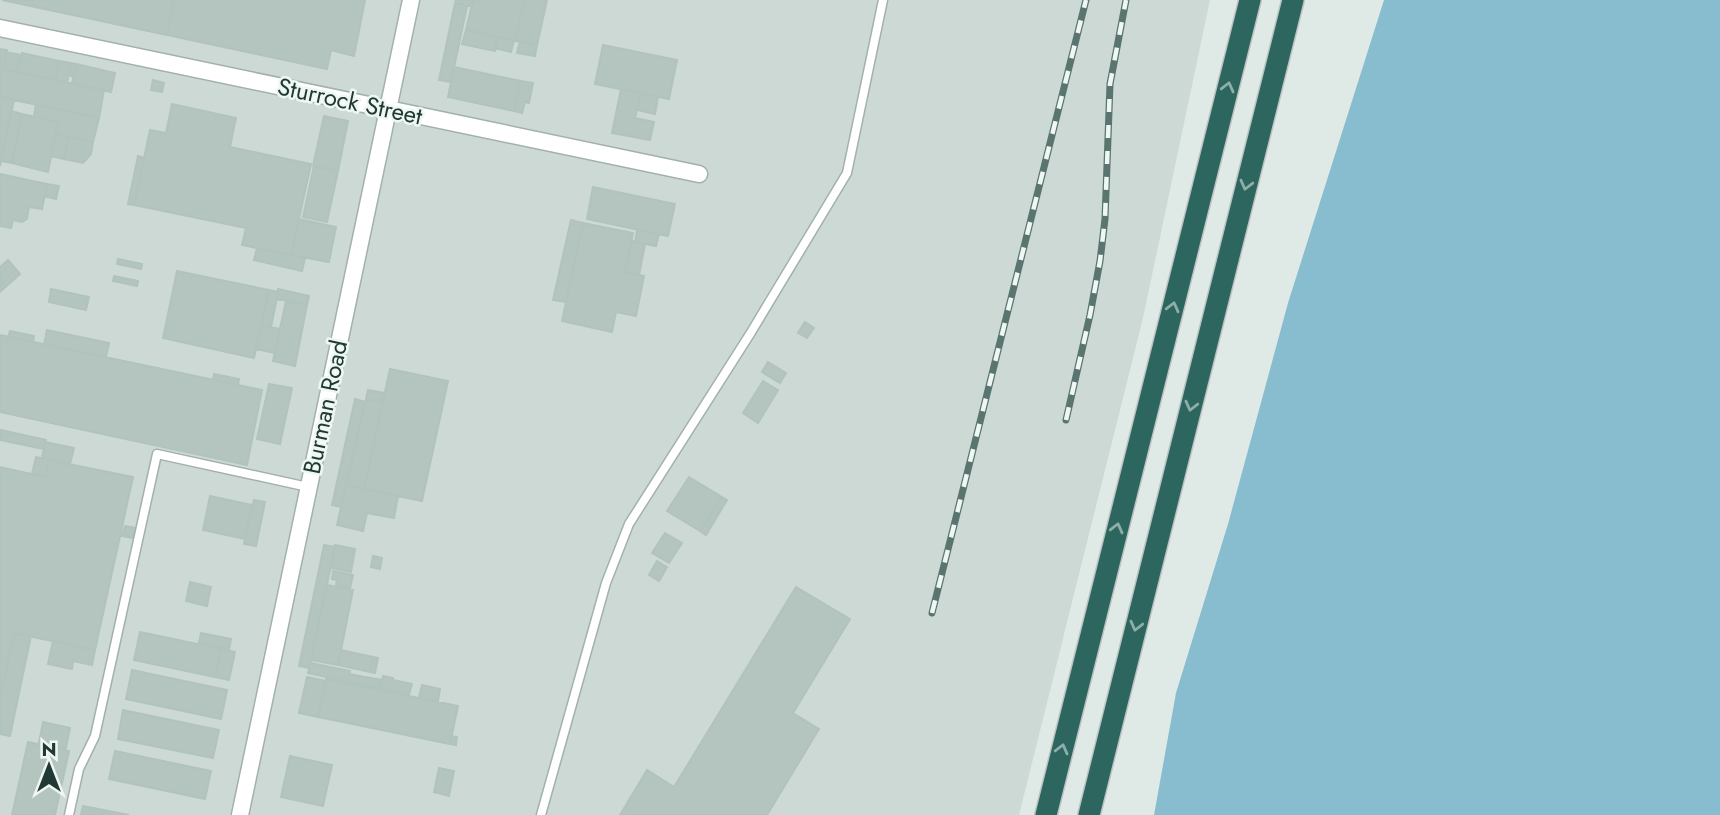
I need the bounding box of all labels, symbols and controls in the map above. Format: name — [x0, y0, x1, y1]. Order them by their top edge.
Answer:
street label: Sturrock Street — [274, 69, 426, 133]
one-way arrow — [1220, 81, 1234, 93]
one-way arrow — [1240, 179, 1255, 191]
one-way arrow — [1165, 302, 1179, 314]
street label: Burman Road — [294, 337, 356, 477]
one-way arrow — [1185, 400, 1199, 412]
one-way arrow — [1109, 522, 1123, 534]
one-way arrow — [1130, 620, 1144, 632]
north arrow — [14, 731, 84, 801]
text: N — [41, 736, 57, 763]
one-way arrow — [1054, 743, 1068, 755]

